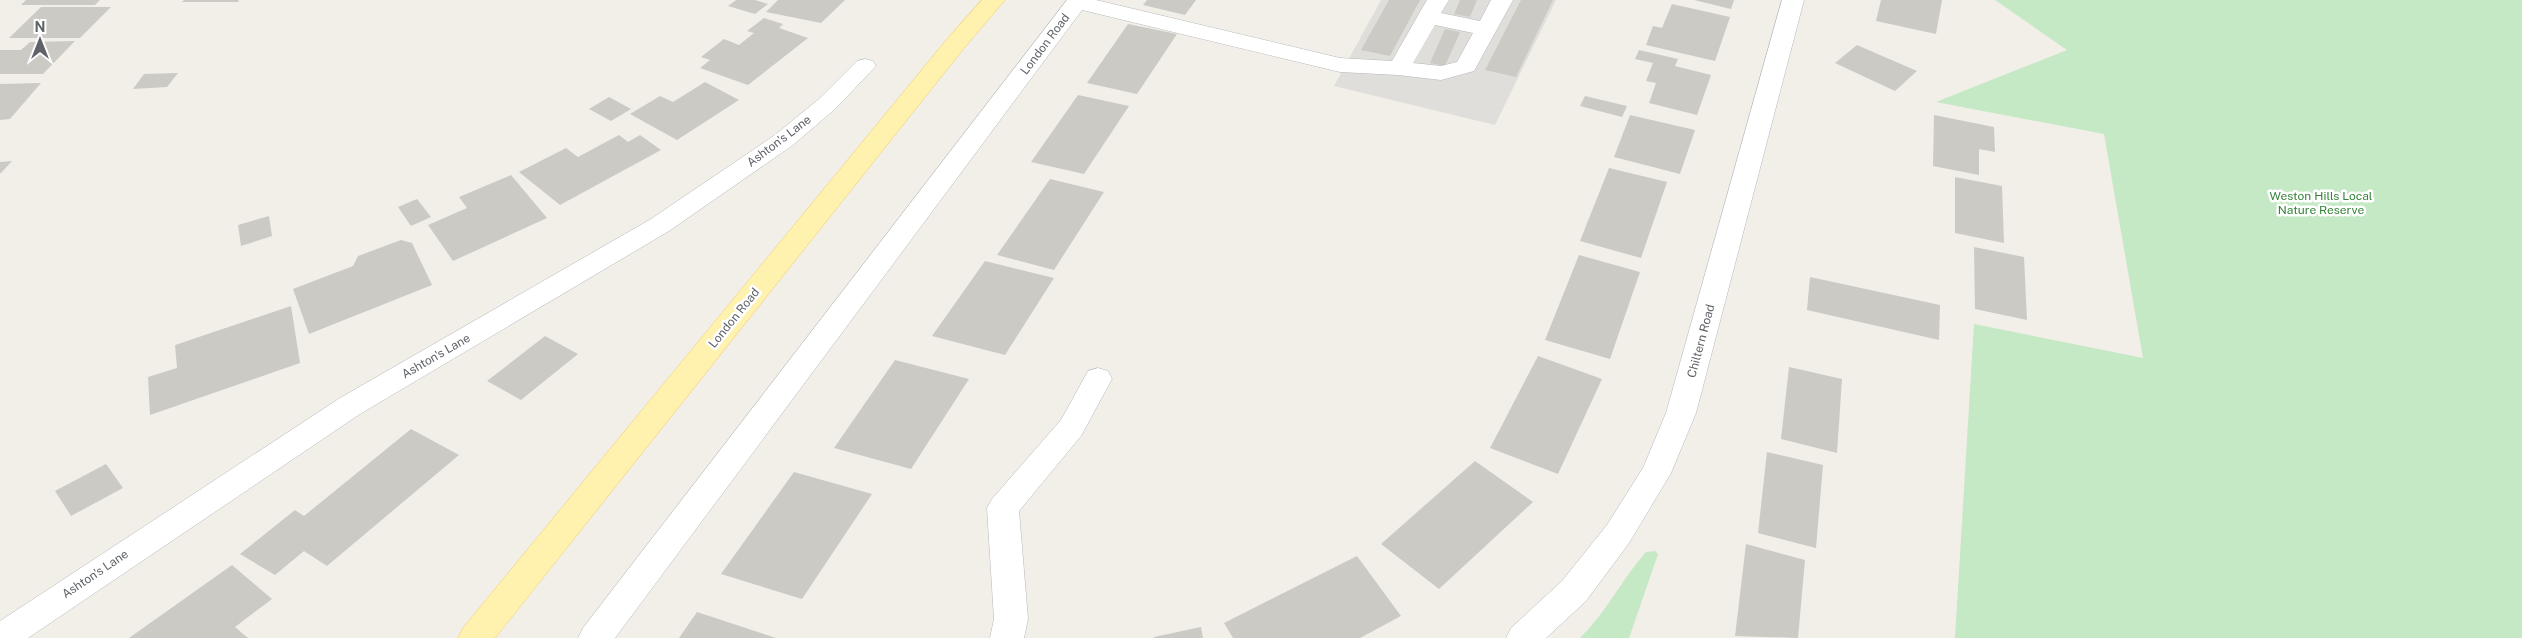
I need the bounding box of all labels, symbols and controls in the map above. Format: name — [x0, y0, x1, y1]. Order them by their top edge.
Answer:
street label: London Road — [1018, 11, 1072, 77]
north arrow — [15, 15, 65, 65]
text: N — [35, 19, 45, 35]
street label: Ashton's Lane — [744, 112, 814, 170]
park label: Weston Hills Local Nature Reserve — [2269, 189, 2373, 217]
street label: London Road — [706, 285, 762, 351]
street label: Chiltern Road — [1684, 303, 1718, 379]
street label: Ashton's Lane — [399, 331, 473, 381]
street label: Ashton's Lane — [59, 547, 131, 601]

